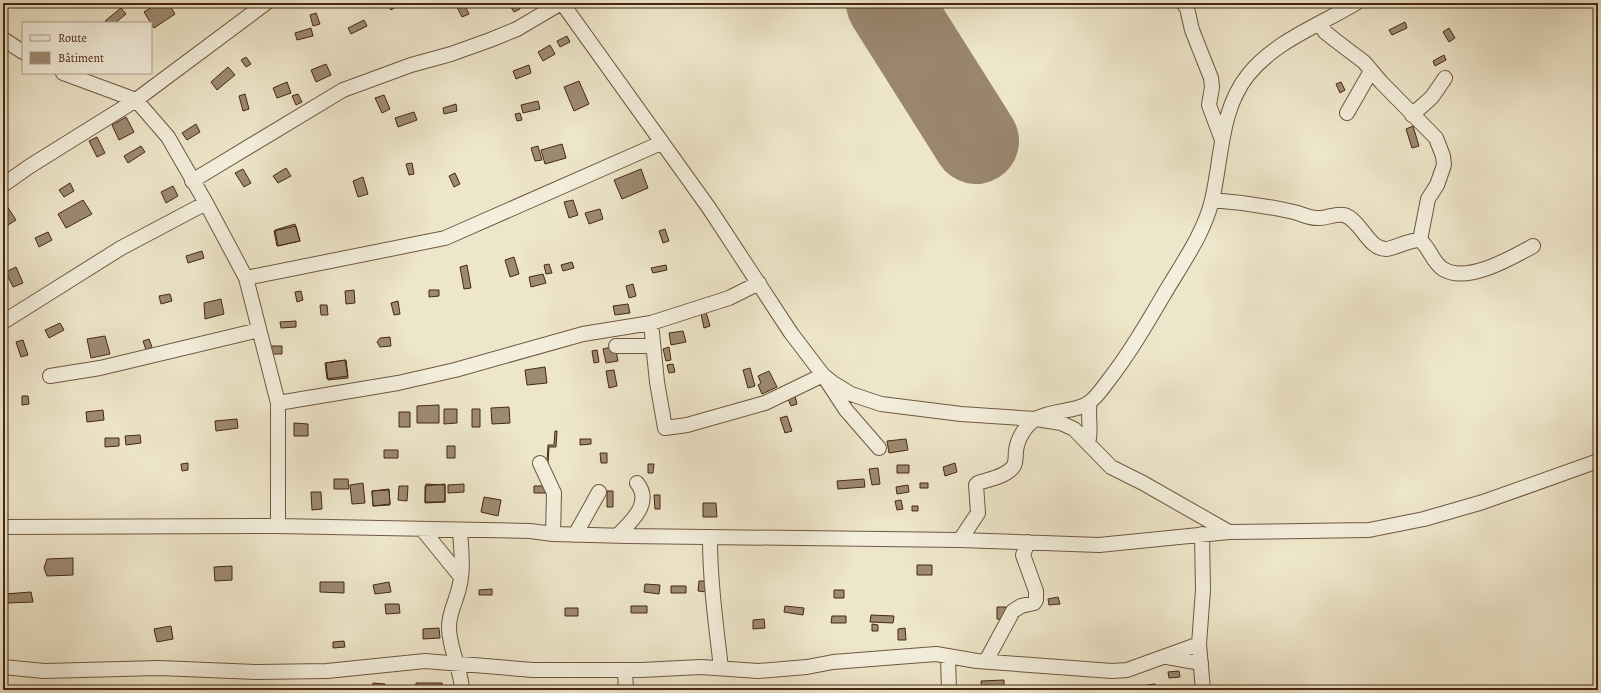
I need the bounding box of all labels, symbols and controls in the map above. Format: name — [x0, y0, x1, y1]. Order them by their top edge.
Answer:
legend — [22, 22, 152, 74]
text: Route — [58, 30, 87, 46]
text: Bâtiment — [58, 50, 104, 66]

